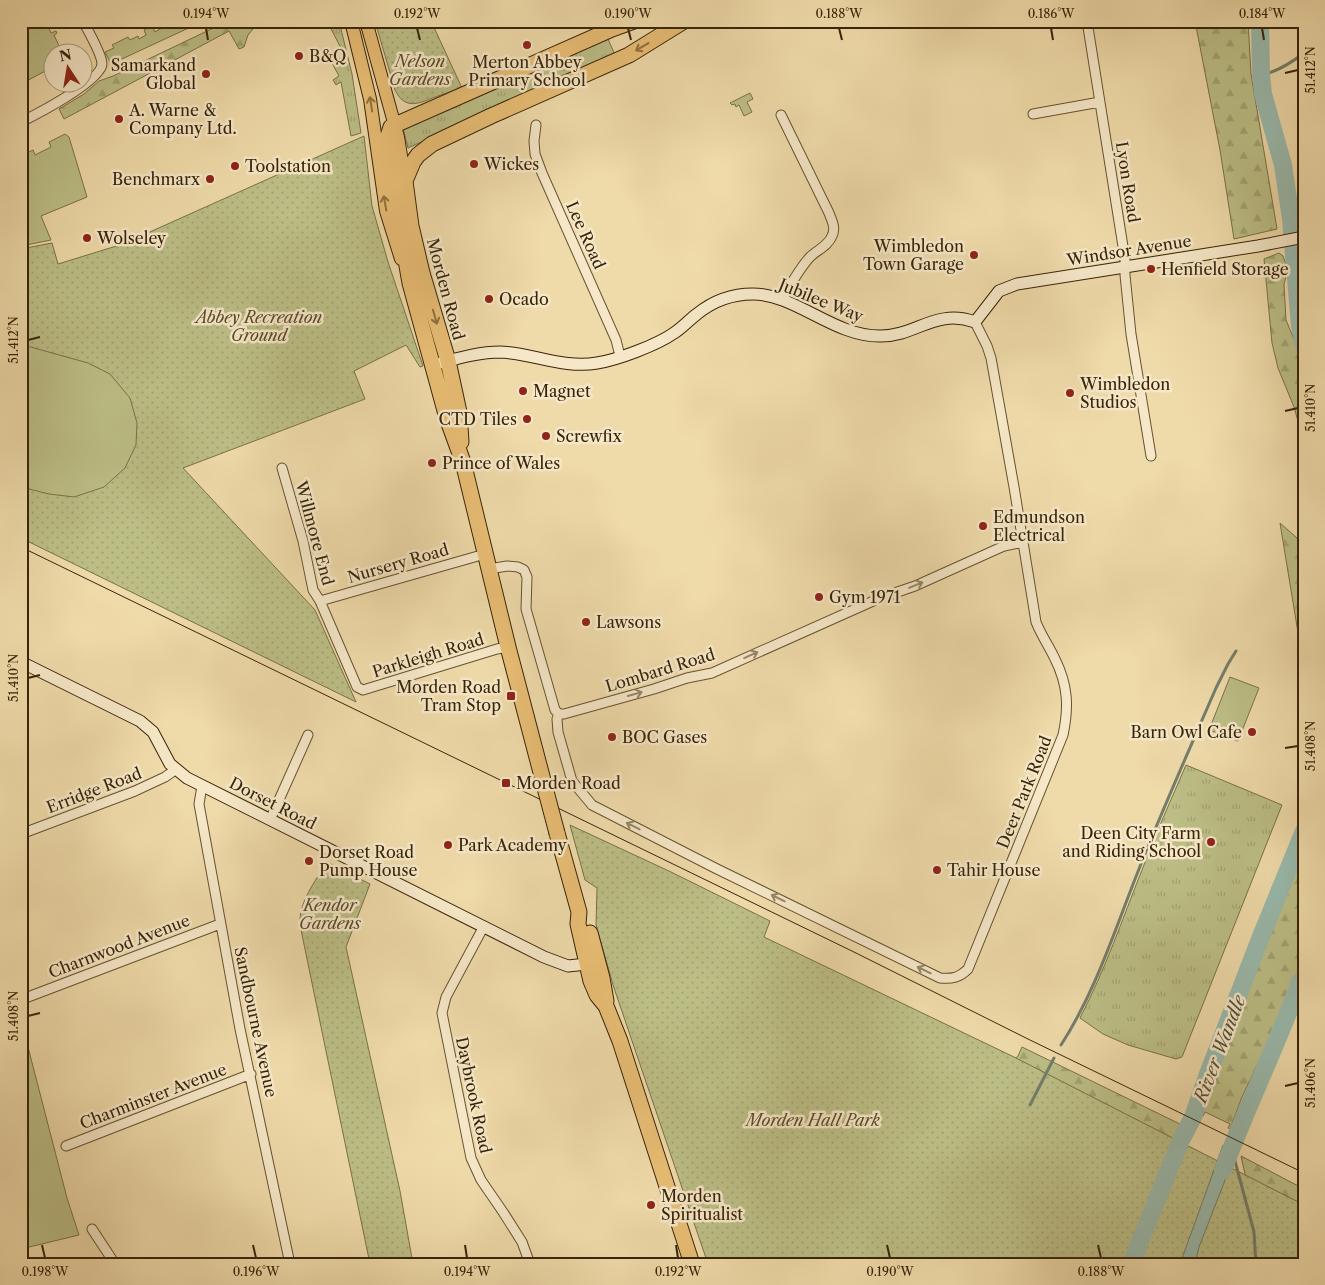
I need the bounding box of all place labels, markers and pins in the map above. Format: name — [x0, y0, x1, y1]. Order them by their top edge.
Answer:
marker: Merton Abbey Primary School — [521, 39, 533, 51]
place label: B&Q — [309, 46, 346, 66]
marker: B&Q — [293, 50, 305, 62]
place label: Merton Abbey Primary School — [468, 52, 586, 90]
place label: Samarkand Global — [111, 55, 196, 93]
marker: Samarkand Global — [200, 68, 212, 80]
place label: A. Warne & Company Ltd. — [128, 100, 237, 138]
marker: A. Warne & Company Ltd. — [113, 113, 125, 125]
place label: Wickes — [483, 154, 539, 174]
place label: Toolstation — [245, 156, 331, 176]
marker: Wickes — [468, 158, 480, 170]
marker: Toolstation — [229, 160, 241, 172]
place label: Benchmarx — [112, 169, 201, 189]
marker: Benchmarx — [204, 173, 216, 185]
place label: Wolseley — [96, 228, 167, 248]
marker: Wolseley — [81, 232, 93, 244]
place label: Wimbledon Town Garage — [863, 236, 964, 274]
marker: Wimbledon Town Garage — [968, 249, 980, 261]
place label: Henfield Storage — [1161, 259, 1289, 279]
marker: Henfield Storage — [1145, 263, 1157, 275]
place label: Ocado — [499, 289, 549, 309]
marker: Ocado — [483, 293, 495, 305]
place label: Wimbledon Studios — [1079, 374, 1170, 412]
place label: Magnet — [533, 381, 591, 401]
marker: Magnet — [517, 385, 529, 397]
marker: Wimbledon Studios — [1064, 387, 1076, 399]
place label: CTD Tiles — [439, 409, 517, 429]
marker: CTD Tiles — [521, 413, 533, 425]
place label: Screwfix — [556, 426, 623, 446]
marker: Screwfix — [540, 430, 552, 442]
place label: Prince of Wales — [442, 453, 560, 473]
marker: Prince of Wales — [426, 457, 438, 469]
place label: Edmundson Electrical — [993, 507, 1085, 545]
marker: Edmundson Electrical — [977, 520, 989, 532]
place label: Gym 1971 — [829, 587, 901, 607]
marker: Gym 1971 — [813, 591, 825, 603]
place label: Lawsons — [596, 612, 661, 632]
marker: Lawsons — [580, 616, 592, 628]
place label: Morden Road Tram Stop — [396, 677, 501, 715]
marker: Morden Road Tram Stop — [505, 690, 517, 702]
place label: Barn Owl Cafe — [1131, 722, 1242, 742]
marker: Barn Owl Cafe — [1246, 726, 1258, 738]
place label: BOC Gases — [622, 727, 707, 747]
marker: BOC Gases — [606, 731, 618, 743]
place label: Morden Road — [516, 773, 621, 793]
marker: Morden Road — [500, 777, 512, 789]
place label: Deen City Farm and Riding School — [1062, 823, 1201, 861]
place label: Park Academy — [458, 835, 568, 855]
marker: Deen City Farm and Riding School — [1205, 836, 1217, 848]
marker: Park Academy — [442, 839, 454, 851]
place label: Dorset Road Pump House — [319, 842, 417, 880]
marker: Dorset Road Pump House — [303, 855, 315, 867]
place label: Tahir House — [947, 860, 1040, 880]
marker: Tahir House — [931, 864, 943, 876]
place label: Morden Spiritualist — [661, 1186, 743, 1224]
marker: Morden Spiritualist — [645, 1199, 657, 1211]

